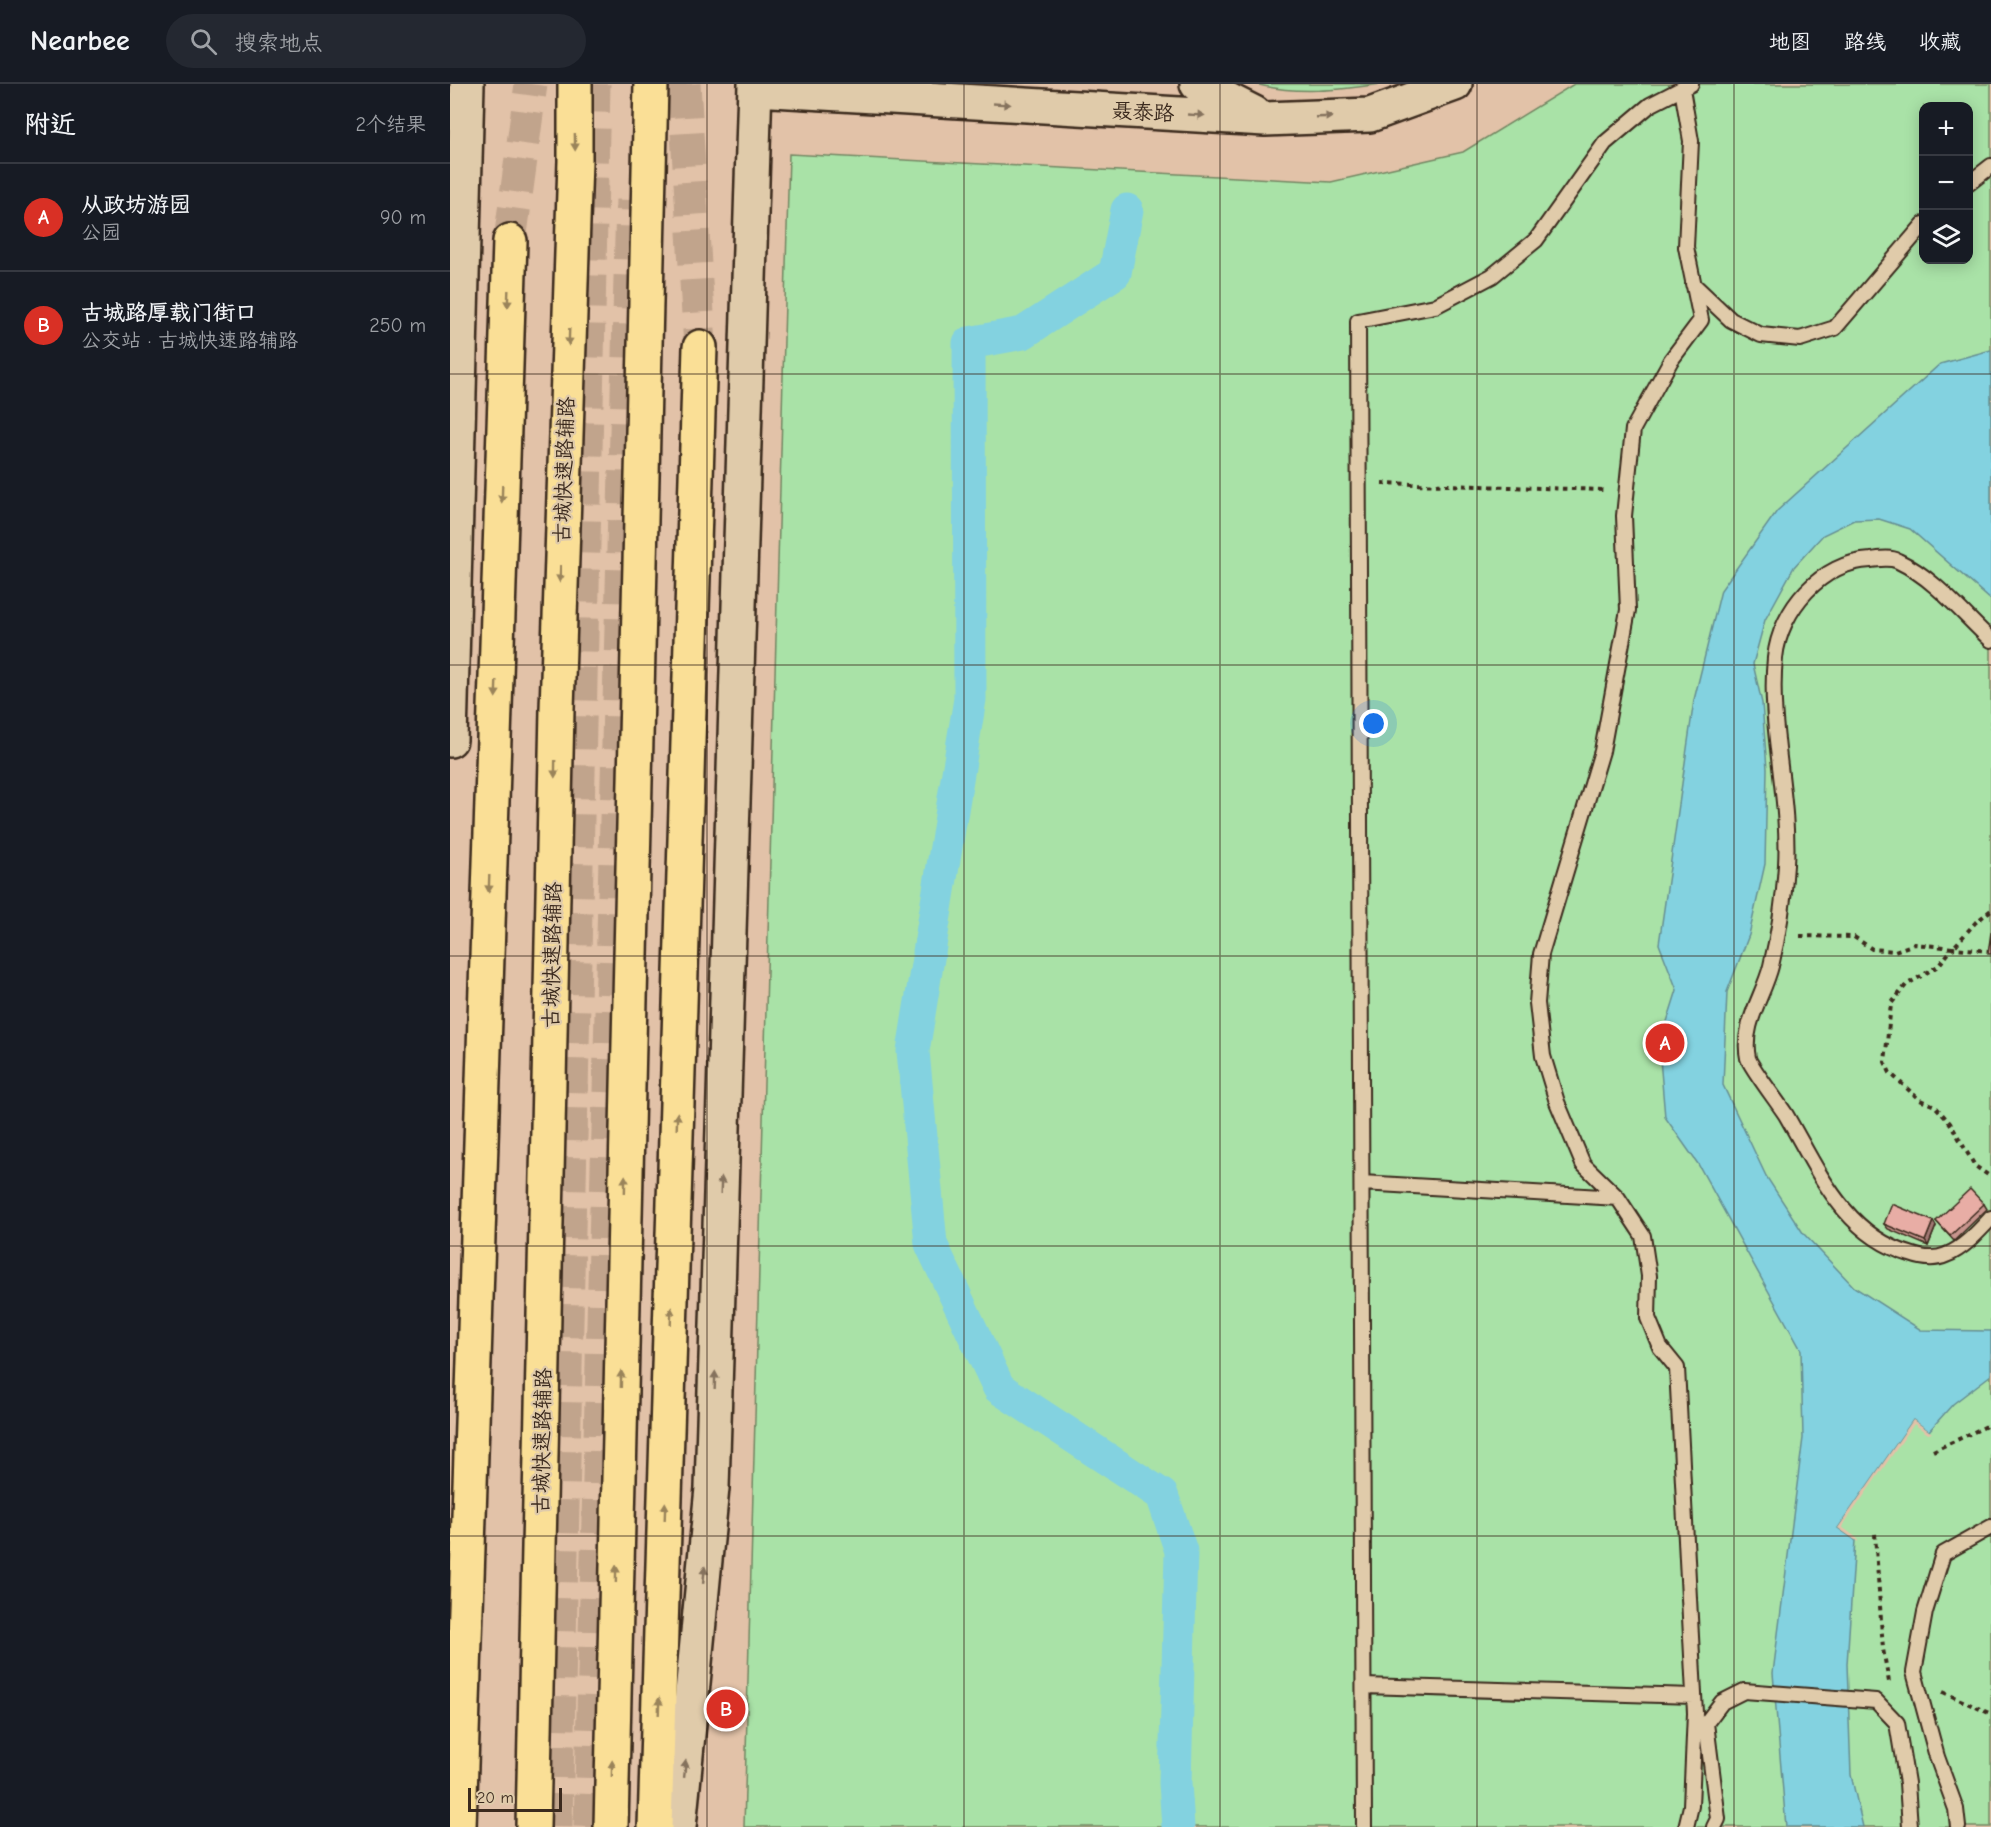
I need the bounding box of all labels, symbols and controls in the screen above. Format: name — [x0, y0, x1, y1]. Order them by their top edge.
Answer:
search box — [166, 14, 586, 68]
text: Nearbee — [30, 25, 130, 57]
icon: search — [187, 25, 220, 58]
text: 搜索地点 — [235, 30, 323, 56]
text: 地图 — [1769, 30, 1811, 54]
text: 路线 — [1844, 30, 1886, 54]
text: 收藏 — [1919, 30, 1961, 54]
street label: 聂泰路 — [1111, 98, 1175, 126]
one-way arrow — [992, 99, 1011, 108]
map controls — [1919, 102, 1973, 264]
button: + — [1919, 102, 1973, 156]
text: 附近 — [24, 110, 76, 140]
one-way arrow — [1187, 110, 1206, 120]
one-way arrow — [1314, 112, 1333, 122]
text: 2个结果 — [356, 113, 426, 136]
one-way arrow — [570, 133, 580, 152]
button: − — [1919, 156, 1973, 210]
text: 从政坊游园 — [81, 192, 191, 218]
text: A — [38, 206, 49, 229]
text: 90 m — [380, 206, 426, 229]
button: layers — [1919, 210, 1973, 264]
text: 公园 — [81, 221, 121, 244]
one-way arrow — [503, 290, 513, 309]
text: 古城路厚载门街口 — [81, 300, 257, 326]
text: B — [37, 314, 50, 337]
text: 250 m — [369, 314, 426, 337]
one-way arrow — [564, 328, 573, 347]
text: 公交站 · 古城快速路辅路 — [81, 329, 298, 352]
street label: 古城快速路辅路 — [549, 396, 579, 544]
one-way arrow — [497, 485, 506, 504]
one-way arrow — [556, 565, 565, 584]
one-way arrow — [491, 679, 500, 698]
your location — [1359, 709, 1388, 738]
one-way arrow — [551, 760, 560, 779]
one-way arrow — [485, 874, 494, 893]
street label: 古城快速路辅路 — [539, 881, 565, 1029]
pin: A — [1646, 1020, 1684, 1066]
one-way arrow — [672, 1111, 681, 1130]
one-way arrow — [621, 1174, 630, 1193]
one-way arrow — [716, 1176, 726, 1195]
one-way arrow — [666, 1306, 675, 1325]
street label: 古城快速路辅路 — [529, 1367, 555, 1515]
one-way arrow — [616, 1369, 626, 1388]
one-way arrow — [711, 1371, 720, 1390]
one-way arrow — [660, 1501, 669, 1520]
one-way arrow — [612, 1564, 621, 1583]
one-way arrow — [699, 1565, 709, 1584]
pin: B — [706, 1686, 746, 1732]
one-way arrow — [654, 1696, 663, 1715]
one-way arrow — [607, 1759, 617, 1778]
one-way arrow — [680, 1759, 690, 1778]
scale bar — [468, 1785, 562, 1812]
text: 20 m — [477, 1789, 514, 1807]

